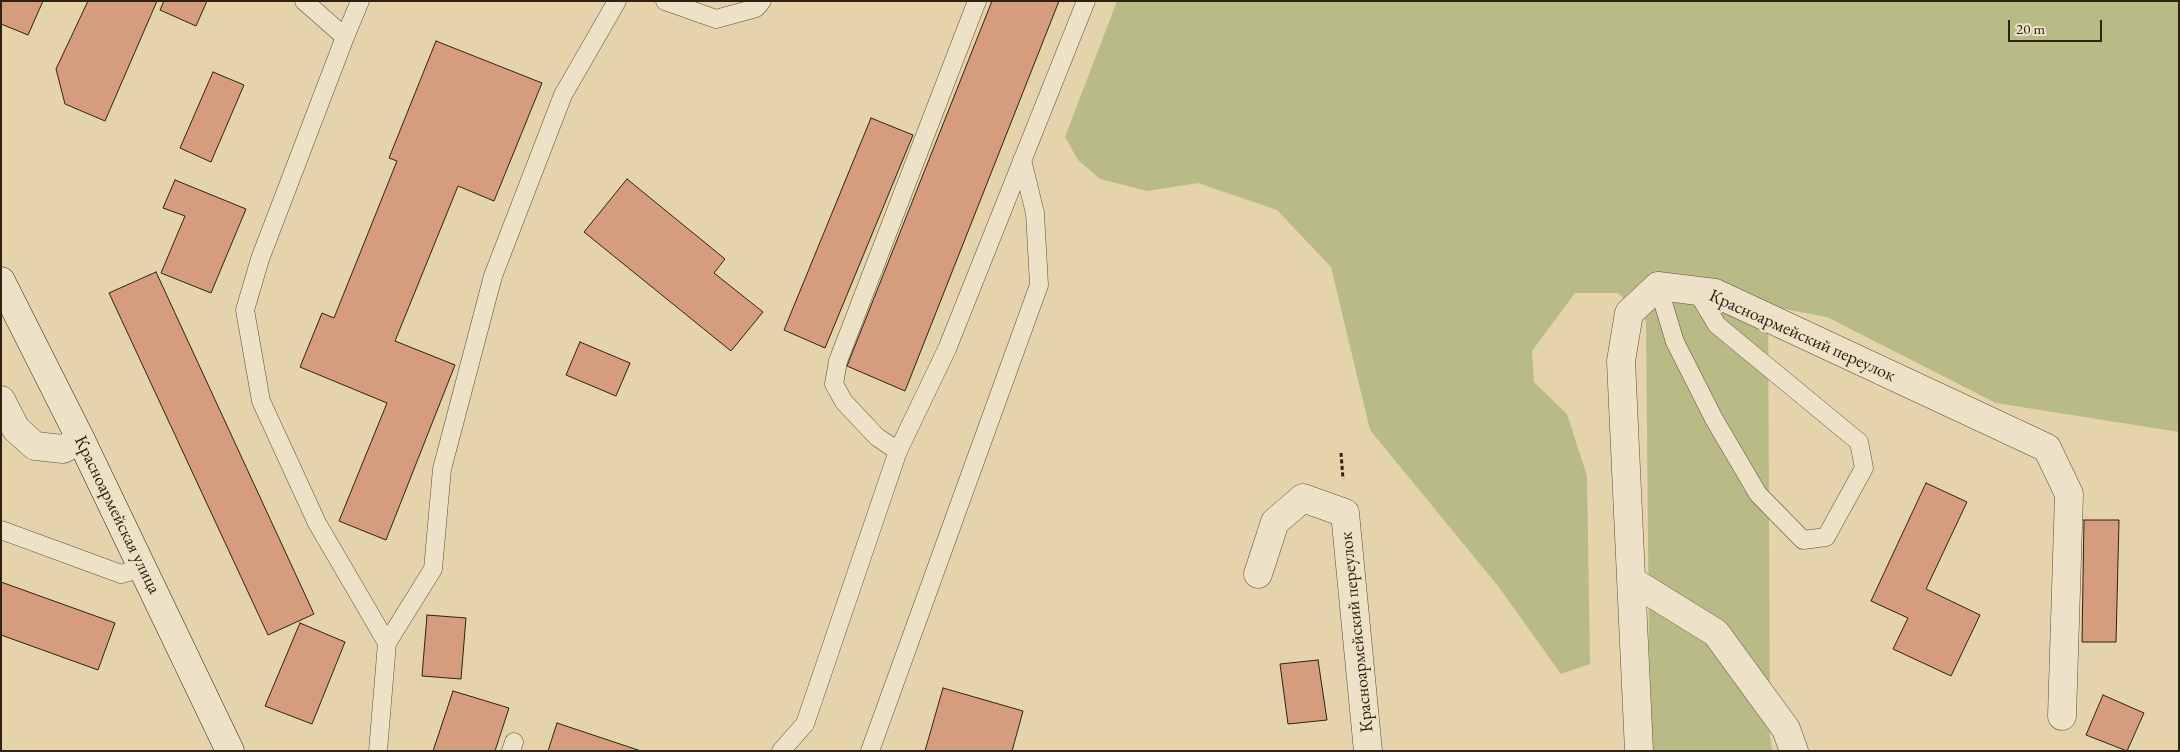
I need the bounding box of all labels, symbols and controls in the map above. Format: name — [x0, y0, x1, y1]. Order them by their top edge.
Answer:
scale bar — [2010, 10, 2104, 42]
text: 20 m — [2016, 19, 2045, 38]
street label: Красноармейский переулок — [1706, 285, 1898, 387]
street label: Красноармейская улица — [69, 432, 165, 598]
street label: Красноармейский переулок — [1336, 531, 1378, 733]

